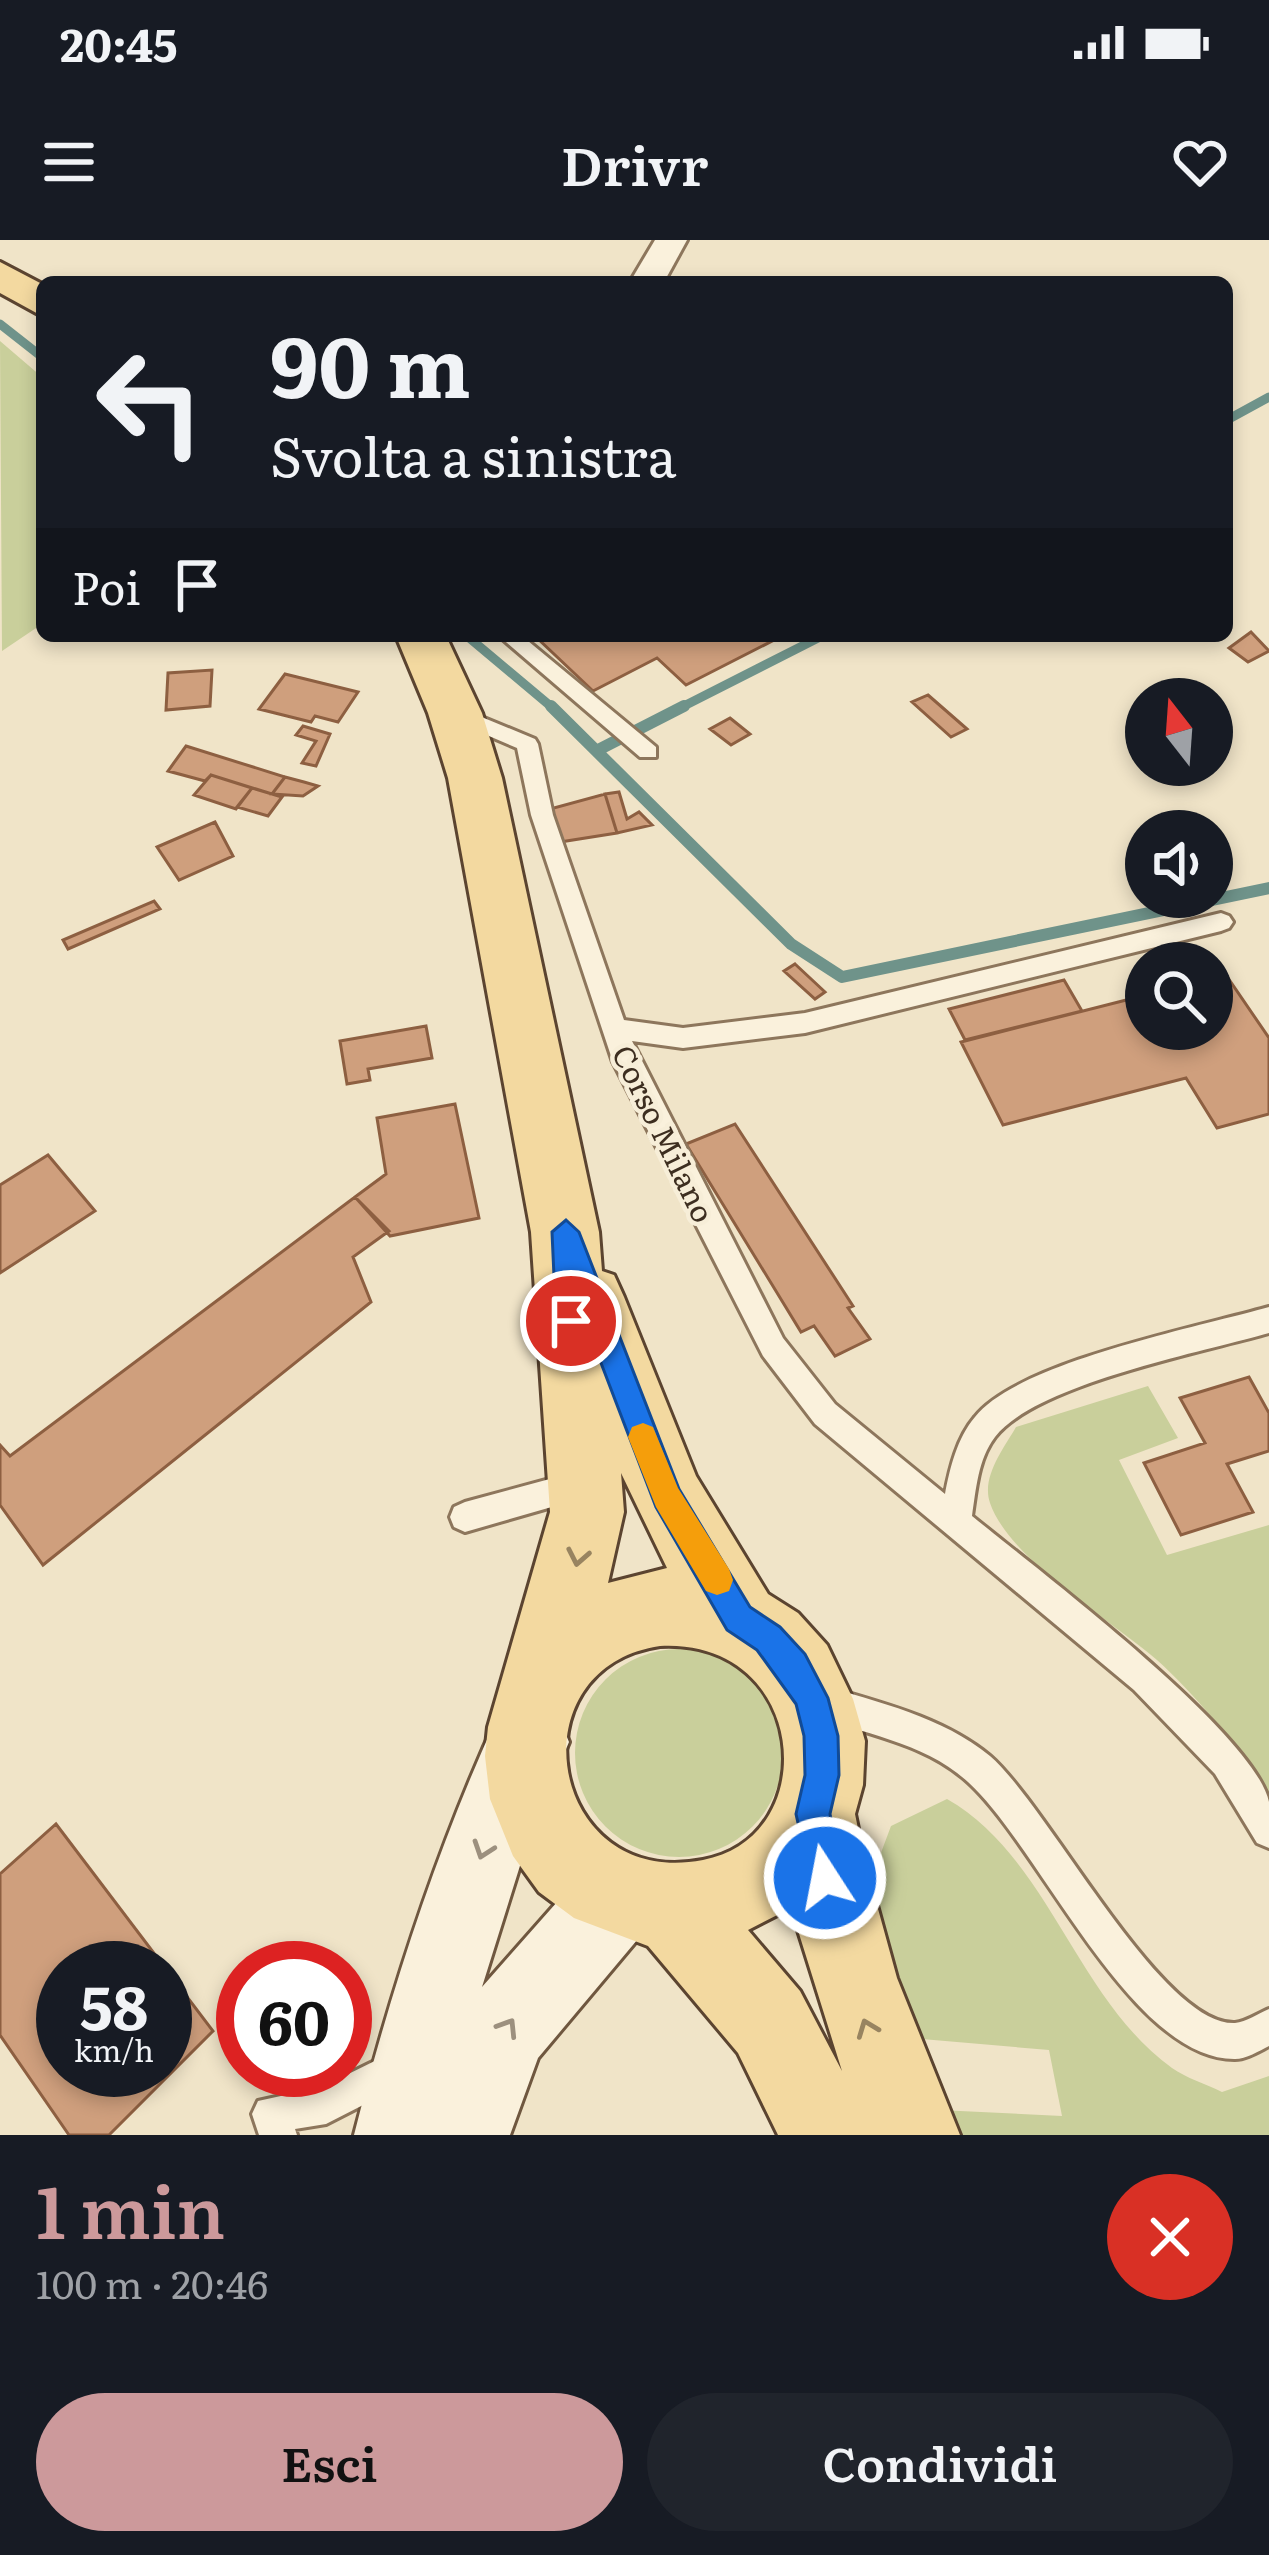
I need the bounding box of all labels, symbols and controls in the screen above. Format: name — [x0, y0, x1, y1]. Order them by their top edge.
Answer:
text: 20:45 — [60, 9, 178, 76]
text: Drivr — [561, 122, 708, 203]
icon: menu — [36, 129, 102, 195]
icon: heart — [1167, 129, 1233, 195]
text: 90 m — [270, 299, 471, 424]
icon: left — [72, 324, 228, 480]
text: Svolta a sinistra — [270, 413, 677, 494]
text: Poi — [72, 552, 140, 619]
icon: arrive — [164, 552, 230, 618]
north arrow — [1125, 678, 1233, 786]
map controls — [1125, 678, 1233, 1050]
button: sound — [1125, 810, 1233, 918]
button: search — [1125, 942, 1233, 1050]
street label: Corso Milano — [603, 1037, 727, 1229]
pin — [520, 1270, 622, 1372]
icon: arrive — [538, 1288, 604, 1354]
one-way arrow — [566, 1547, 592, 1567]
position arrow — [762, 1815, 888, 1941]
one-way arrow — [473, 1838, 497, 1859]
speed limit sign: 60 — [216, 1941, 372, 2097]
text: 58 — [80, 1959, 148, 2048]
one-way arrow — [857, 2018, 882, 2039]
one-way arrow — [494, 2019, 516, 2041]
text: km/h — [74, 2027, 154, 2071]
text: 1 min — [36, 2154, 225, 2261]
button: close — [1107, 2174, 1233, 2300]
text: 100 m · 20:46 — [36, 2253, 268, 2311]
button: Esci — [36, 2393, 623, 2531]
button: Condividi — [647, 2393, 1233, 2531]

